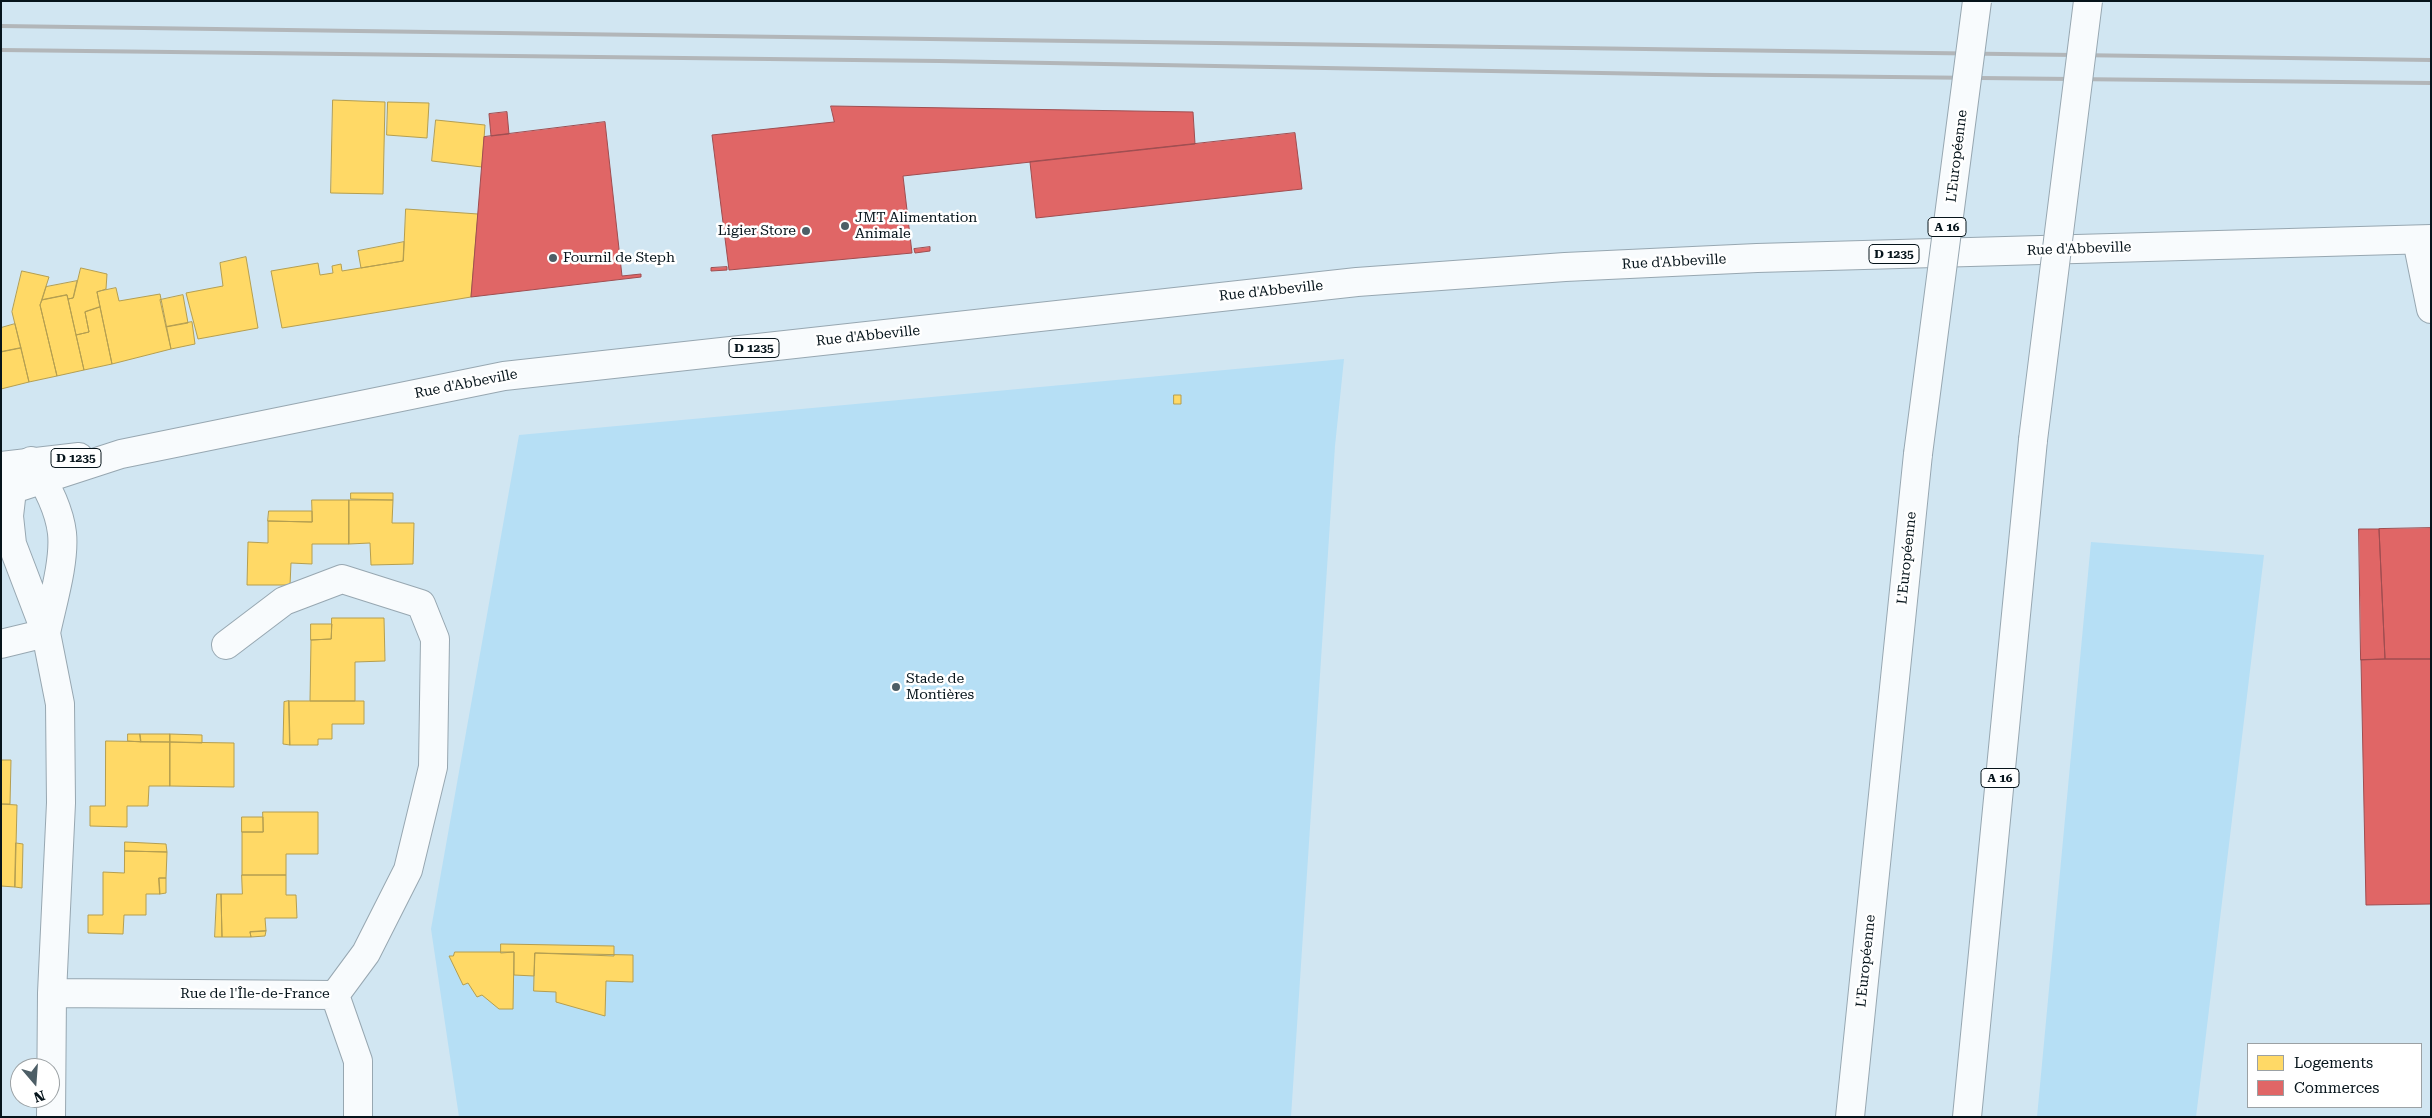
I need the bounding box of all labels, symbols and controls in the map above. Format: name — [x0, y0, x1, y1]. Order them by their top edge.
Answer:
street label: L'Européenne — [1943, 109, 1971, 203]
place label: JMT Alimentation Animale — [855, 210, 977, 242]
road number: A 16 — [1928, 218, 1966, 236]
marker: JMT Alimentation Animale — [839, 220, 851, 232]
place label: Ligier Store — [718, 223, 796, 239]
marker: Ligier Store — [800, 225, 812, 237]
street label: Rue d'Abbeville — [2026, 239, 2132, 259]
road number: D 1235 — [1869, 244, 1919, 264]
place label: Fournil de Steph — [563, 250, 675, 266]
street label: Rue d'Abbeville — [1621, 251, 1727, 273]
marker: Fournil de Steph — [547, 252, 559, 264]
street label: Rue d'Abbeville — [1218, 277, 1324, 305]
street label: Rue d'Abbeville — [815, 322, 921, 350]
road number: D 1235 — [729, 338, 779, 358]
street label: Rue d'Abbeville — [413, 366, 519, 402]
road number: D 1235 — [51, 448, 101, 468]
street label: L'Européenne — [1894, 511, 1920, 605]
place label: Stade de Montières — [906, 671, 974, 704]
marker: Stade de Montières — [890, 681, 902, 693]
road number: A 16 — [1981, 768, 2019, 788]
street label: L'Européenne — [1853, 914, 1879, 1008]
street label: Rue de l'Île-de-France — [180, 986, 330, 1002]
legend — [2247, 1043, 2422, 1108]
text: Logements — [2294, 1054, 2373, 1072]
north arrow — [10, 1058, 60, 1108]
text: Commerces — [2294, 1079, 2379, 1097]
text: N — [32, 1087, 47, 1106]

